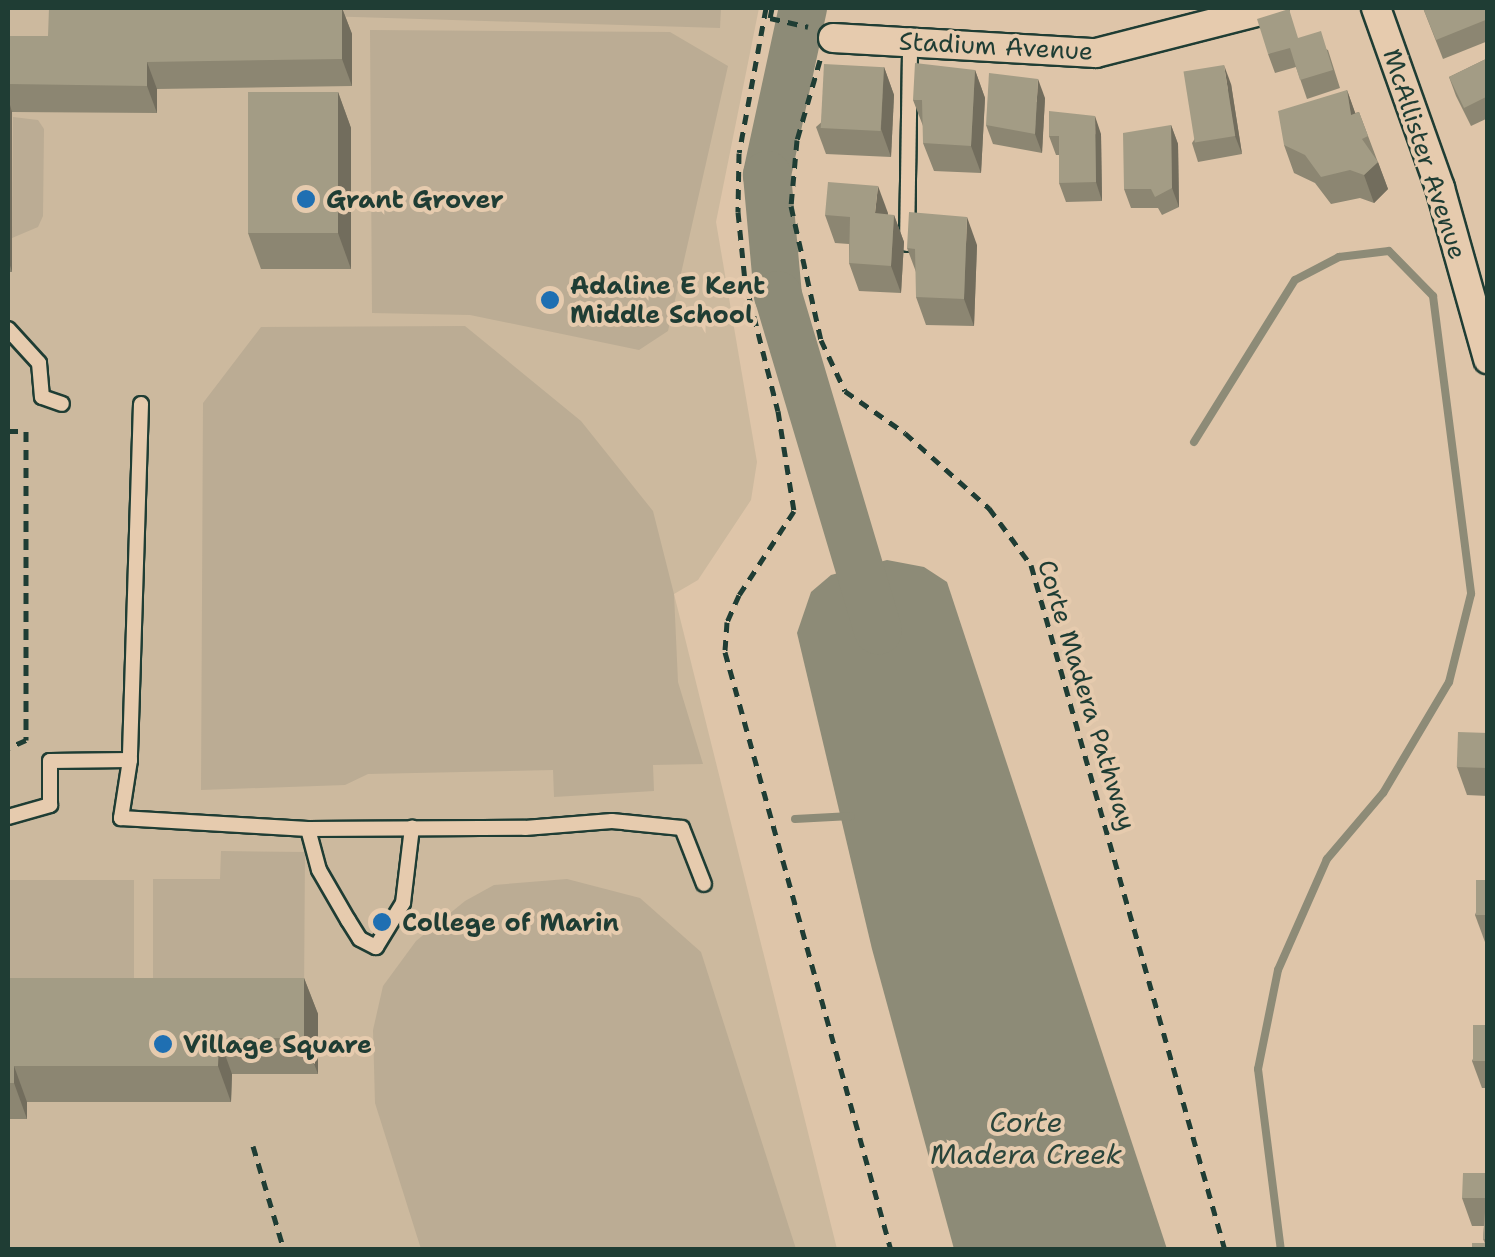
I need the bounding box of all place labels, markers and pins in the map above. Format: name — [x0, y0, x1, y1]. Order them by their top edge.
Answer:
place label: Grant Grover — [326, 184, 504, 214]
marker: Grant Grover — [295, 188, 317, 210]
place label: Adaline E Kent Middle School — [570, 271, 765, 330]
marker: Adaline E Kent Middle School — [539, 289, 561, 311]
place label: College of Marin — [402, 907, 619, 937]
marker: College of Marin — [371, 911, 393, 933]
place label: Village Square — [183, 1029, 372, 1059]
marker: Village Square — [152, 1033, 174, 1055]

